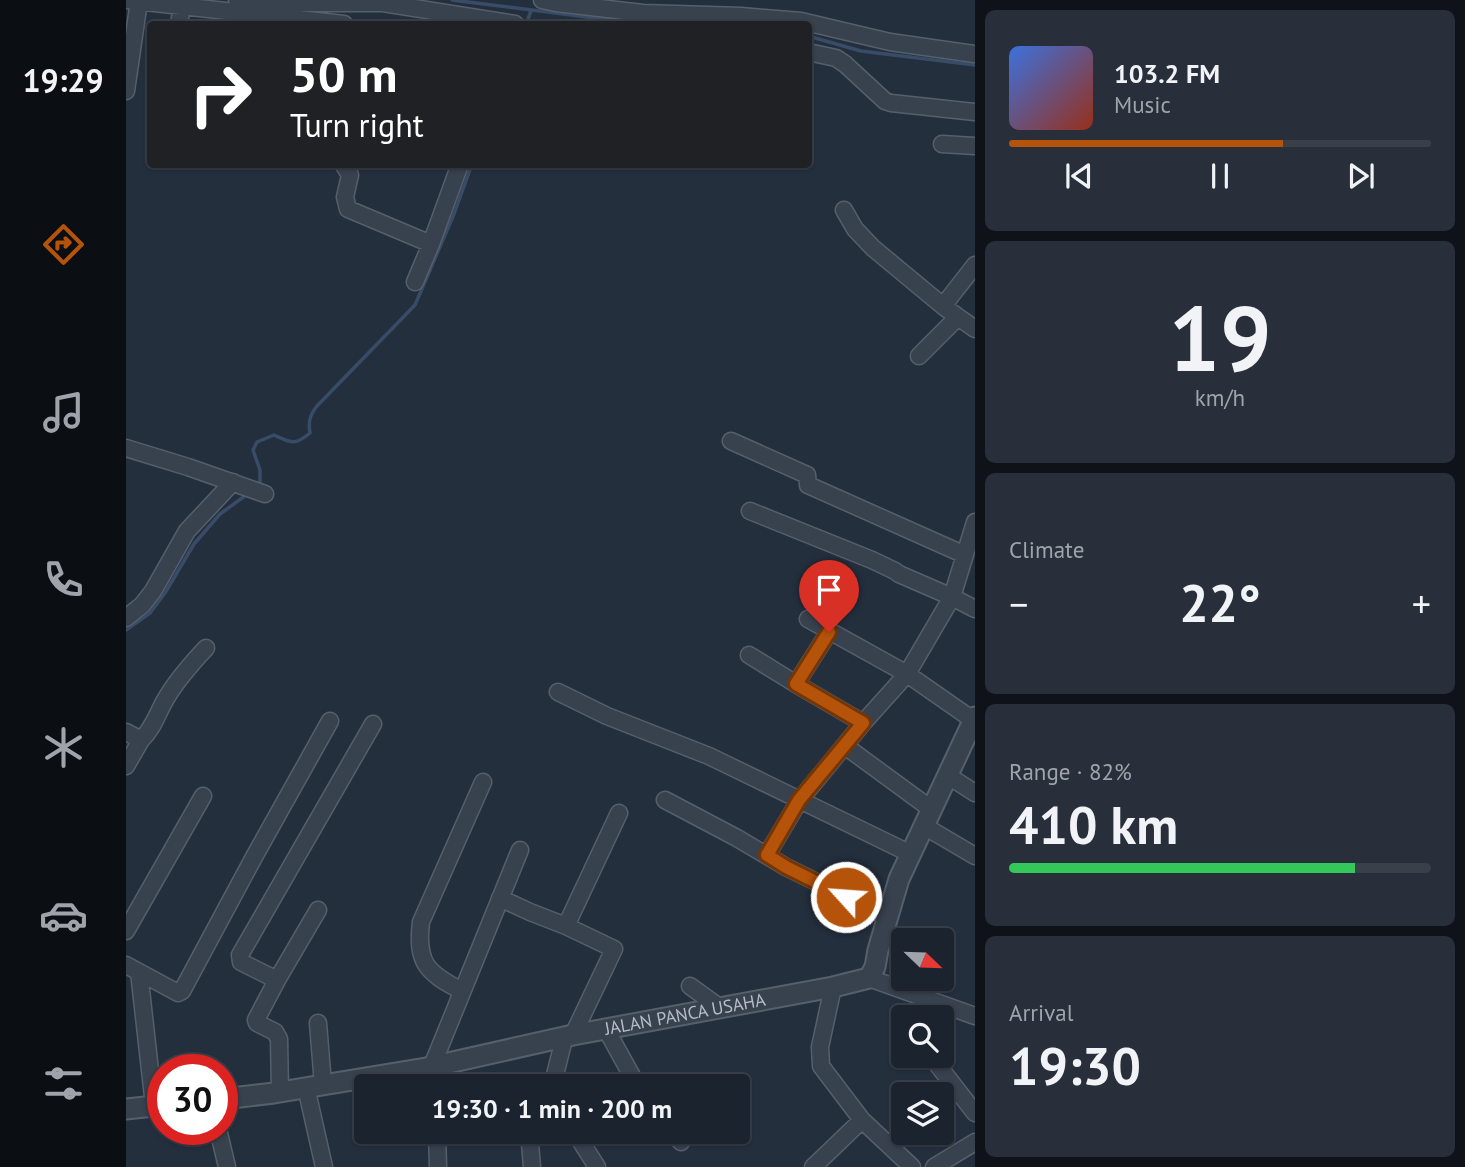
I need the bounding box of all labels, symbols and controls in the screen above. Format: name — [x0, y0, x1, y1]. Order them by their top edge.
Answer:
text: 50 m — [290, 42, 397, 106]
icon: right — [175, 49, 266, 140]
text: 103.2 FM — [1114, 57, 1220, 90]
text: 19:29 — [22, 59, 104, 101]
text: Music — [1114, 90, 1171, 119]
text: Turn right — [290, 104, 424, 146]
icon: previous — [1060, 157, 1098, 195]
icon: pause — [1201, 157, 1239, 195]
icon: next — [1342, 157, 1380, 195]
icon: directions — [39, 220, 88, 269]
text: 19 — [1168, 278, 1272, 396]
text: km/h — [1195, 383, 1245, 412]
icon: music — [39, 388, 88, 437]
text: Climate — [1009, 535, 1084, 564]
icon: phone — [39, 555, 88, 604]
pin — [799, 560, 859, 632]
text: 22° — [1179, 569, 1261, 636]
icon: arrive — [810, 571, 848, 609]
text: − — [1009, 579, 1028, 628]
text: + — [1412, 579, 1431, 628]
icon: climate — [39, 723, 88, 772]
text: Range · 82% — [1009, 757, 1132, 786]
text: 410 km — [1009, 791, 1178, 858]
position arrow — [809, 860, 883, 934]
icon: car — [39, 891, 88, 940]
north arrow — [891, 928, 954, 990]
map controls — [891, 928, 954, 1145]
street label: JALAN PANCA USAHA — [602, 988, 768, 1040]
text: Arrival — [1009, 998, 1073, 1027]
button: search — [891, 1005, 954, 1068]
text: 19:30 — [1009, 1032, 1141, 1099]
speed limit sign: 30 — [147, 1054, 238, 1145]
icon: filters — [39, 1059, 88, 1108]
button: layers — [891, 1082, 954, 1145]
text: 19:30 · 1 min · 200 m — [432, 1092, 672, 1125]

